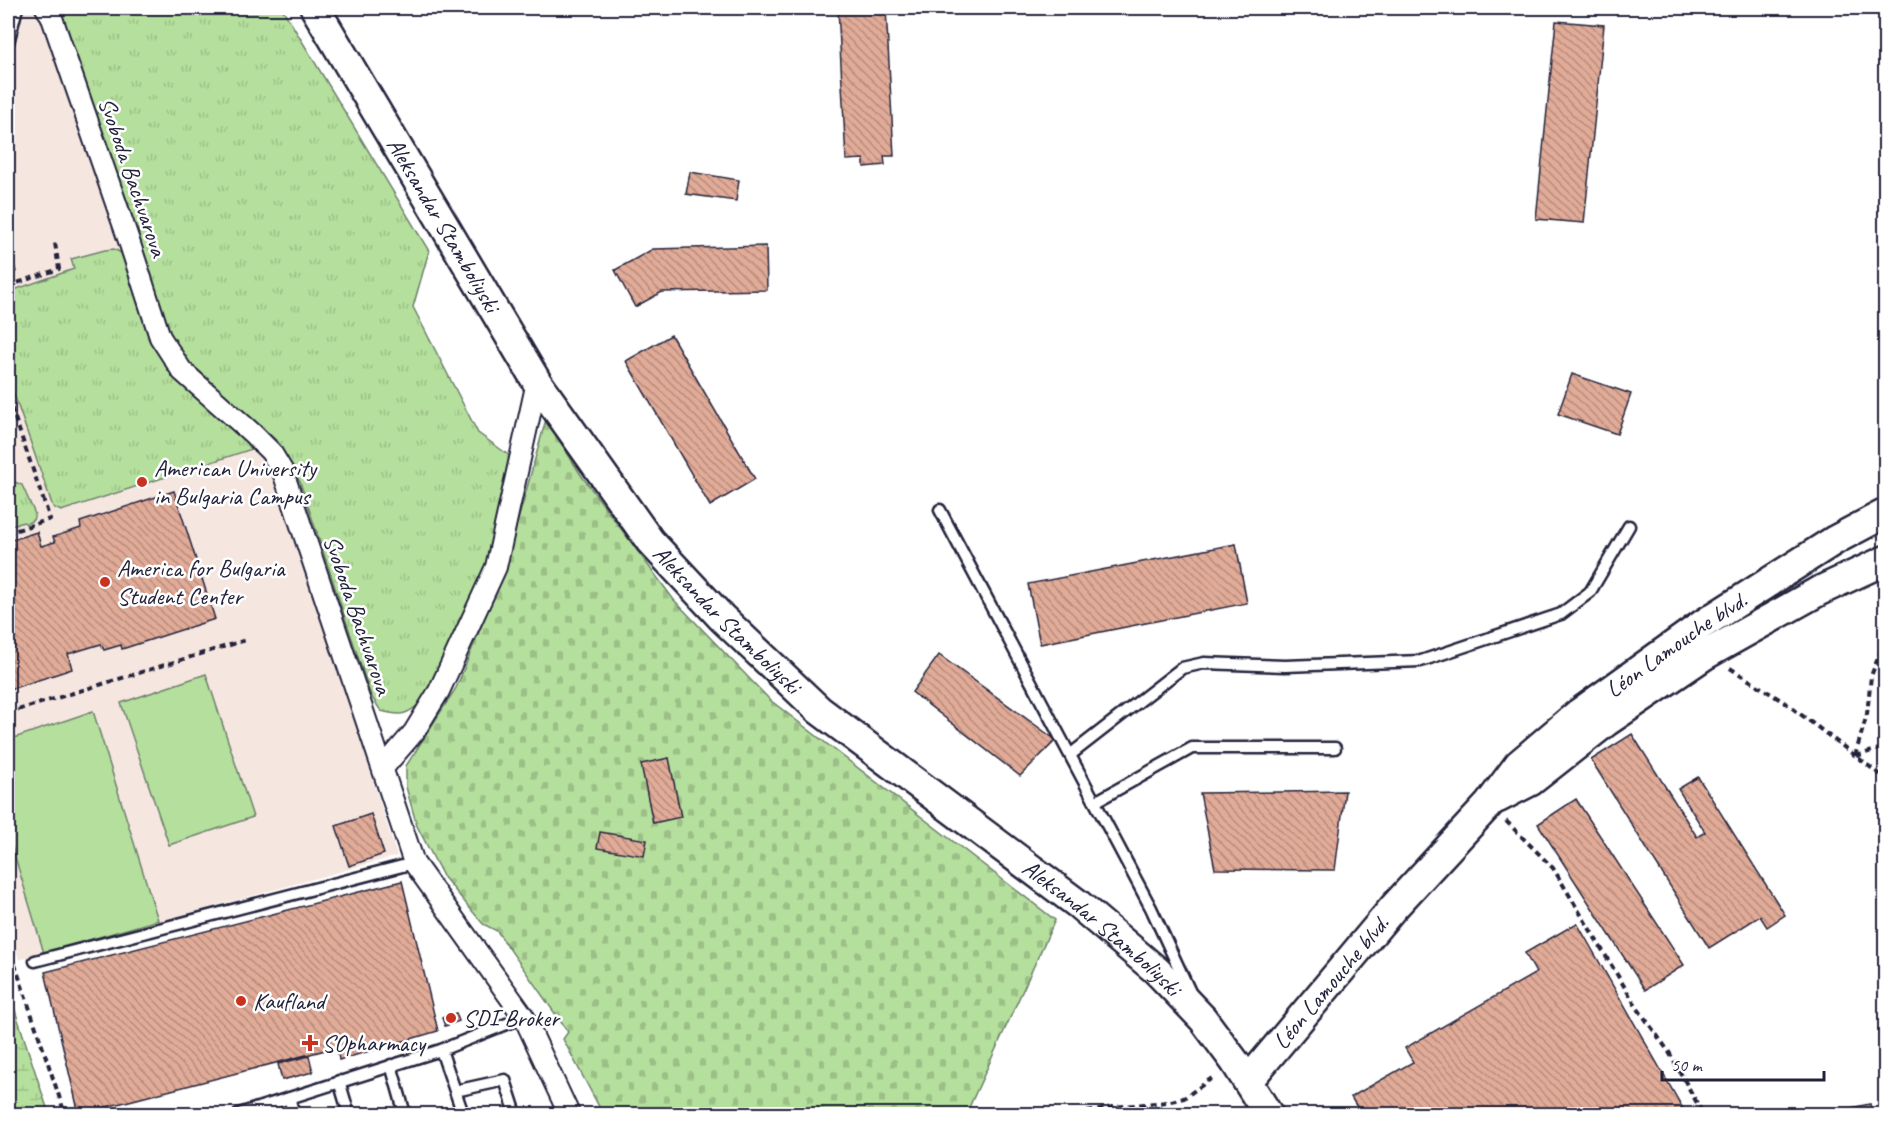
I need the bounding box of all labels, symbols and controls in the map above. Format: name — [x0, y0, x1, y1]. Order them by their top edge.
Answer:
street label: Svoboda Bachvarova — [92, 93, 175, 262]
street label: Aleksandar Stamboliyski — [380, 132, 508, 320]
place label: American University in Bulgaria Campus — [154, 453, 318, 511]
marker: American University in Bulgaria Campus — [135, 475, 149, 489]
street label: Svoboda Bachvarova — [317, 531, 400, 700]
street label: Aleksandar Stamboliyski — [647, 539, 809, 702]
place label: America for Bulgaria Student Center — [117, 553, 286, 611]
marker: America for Bulgaria Student Center — [98, 575, 112, 589]
street label: Léon Lamouche blvd. — [1600, 585, 1753, 704]
street label: Aleksandar Stamboliyski — [1017, 853, 1189, 1004]
street label: Léon Lamouche blvd. — [1266, 909, 1396, 1055]
place label: Kaufland — [253, 986, 328, 1016]
marker: Kaufland — [234, 994, 248, 1008]
place label: SDI Broker — [463, 1003, 561, 1033]
marker: SDI Broker — [444, 1011, 458, 1025]
place label: SOpharmacy — [322, 1028, 427, 1058]
marker: SOpharmacy — [303, 1036, 317, 1050]
scale bar — [1662, 1044, 1824, 1082]
text: 50 m — [1671, 1054, 1704, 1076]

